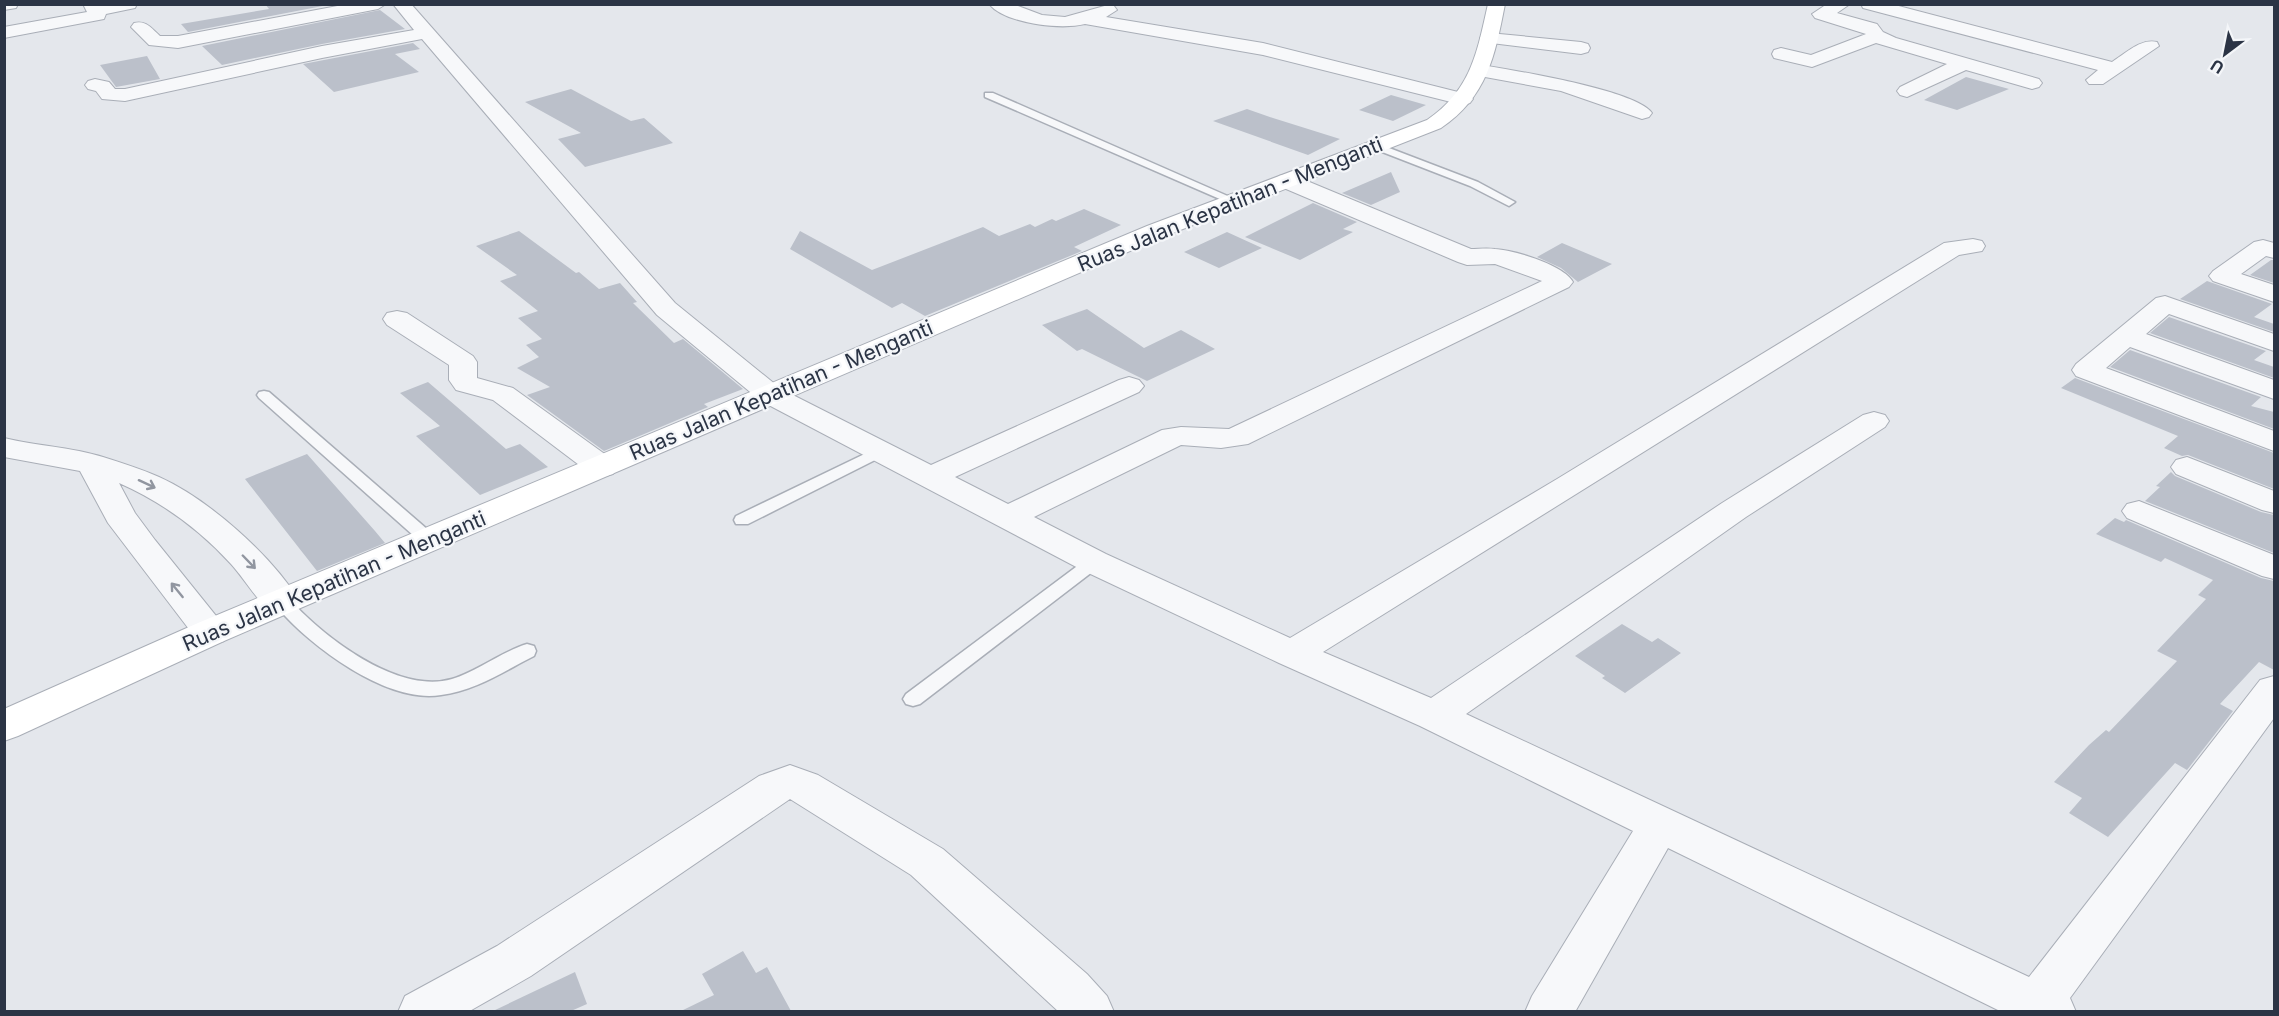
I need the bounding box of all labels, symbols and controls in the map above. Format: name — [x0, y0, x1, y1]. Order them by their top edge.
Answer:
north arrow — [2195, 24, 2255, 84]
text: U — [2207, 55, 2227, 78]
street label: Ruas Jalan Kepatihan - Menganti — [1074, 131, 1386, 277]
street label: Ruas Jalan Kepatihan - Menganti — [626, 315, 936, 465]
one-way arrow — [137, 478, 155, 490]
street label: Ruas Jalan Kepatihan - Menganti — [179, 506, 489, 656]
one-way arrow — [242, 554, 256, 569]
one-way arrow — [171, 582, 184, 598]

